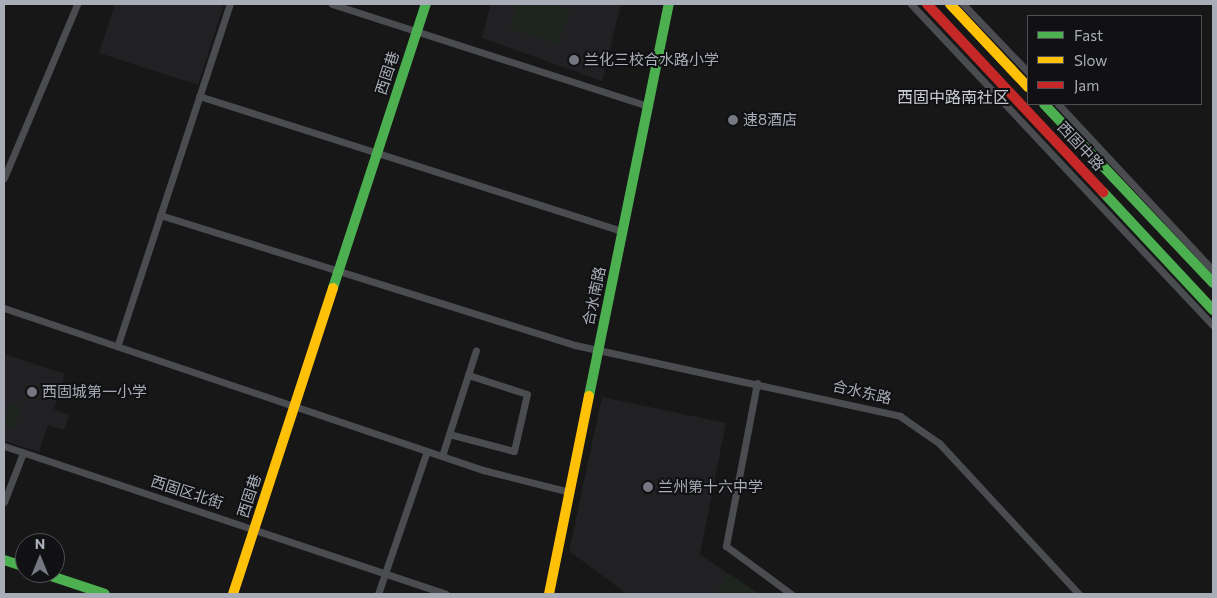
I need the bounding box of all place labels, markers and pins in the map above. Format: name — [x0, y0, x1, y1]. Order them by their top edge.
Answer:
place label: 兰化三校合水路小学 — [584, 51, 719, 69]
marker: 兰化三校合水路小学 — [568, 54, 580, 66]
place label: 速8酒店 — [743, 111, 797, 129]
marker: 速8酒店 — [727, 114, 739, 126]
place label: 西固城第一小学 — [42, 383, 147, 401]
marker: 西固城第一小学 — [26, 386, 38, 398]
place label: 兰州第十六中学 — [658, 478, 763, 496]
marker: 兰州第十六中学 — [642, 481, 654, 493]

